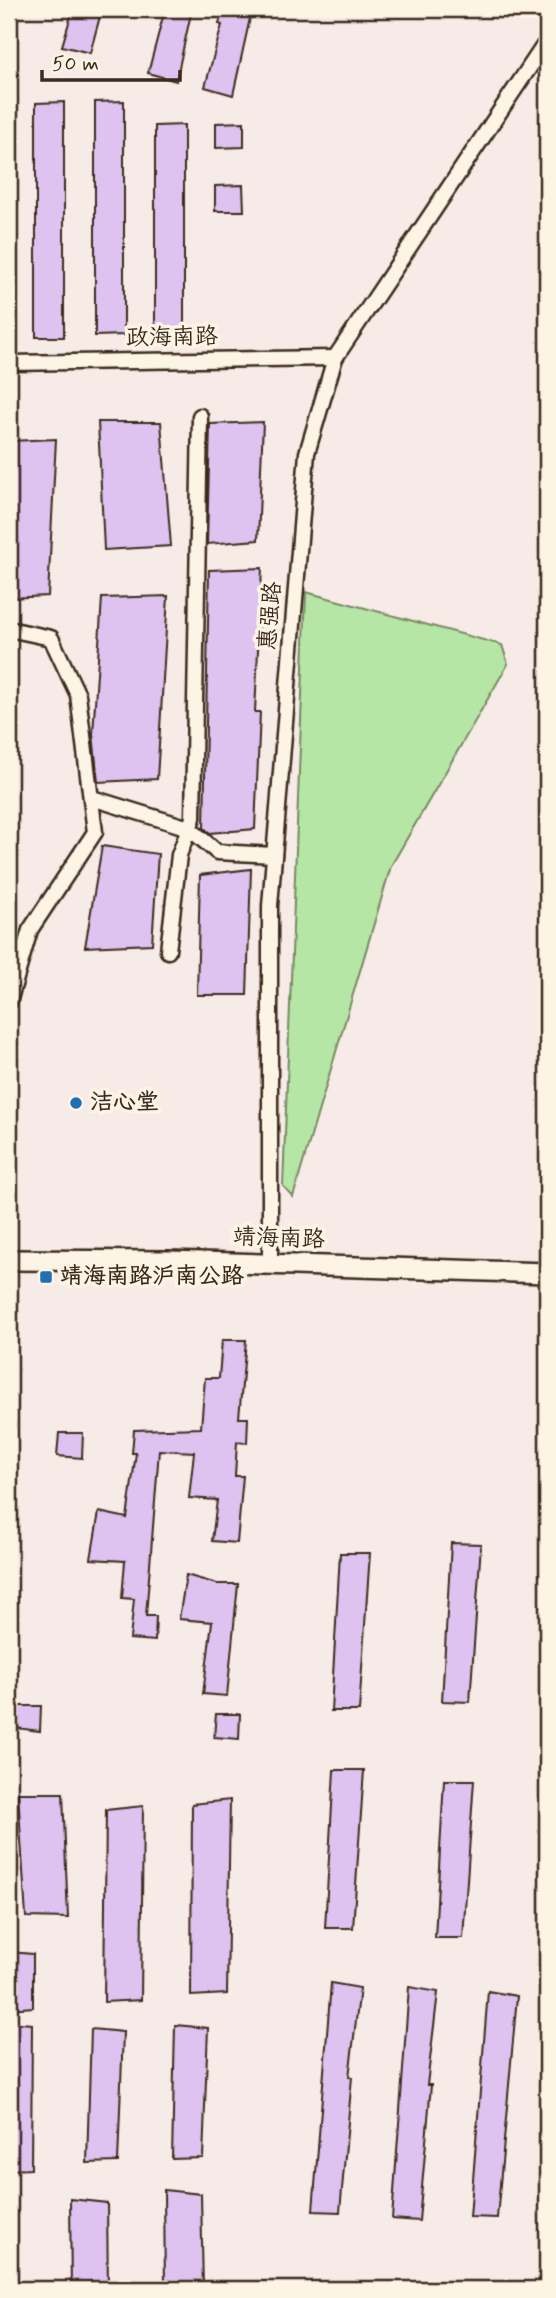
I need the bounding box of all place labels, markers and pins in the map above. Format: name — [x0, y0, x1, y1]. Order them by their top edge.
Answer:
place label: 洁心堂 — [90, 1088, 159, 1118]
marker: 洁心堂 — [68, 1095, 84, 1111]
place label: 靖海南路沪南公路 — [60, 1262, 244, 1292]
marker: 靖海南路沪南公路 — [38, 1269, 54, 1285]

